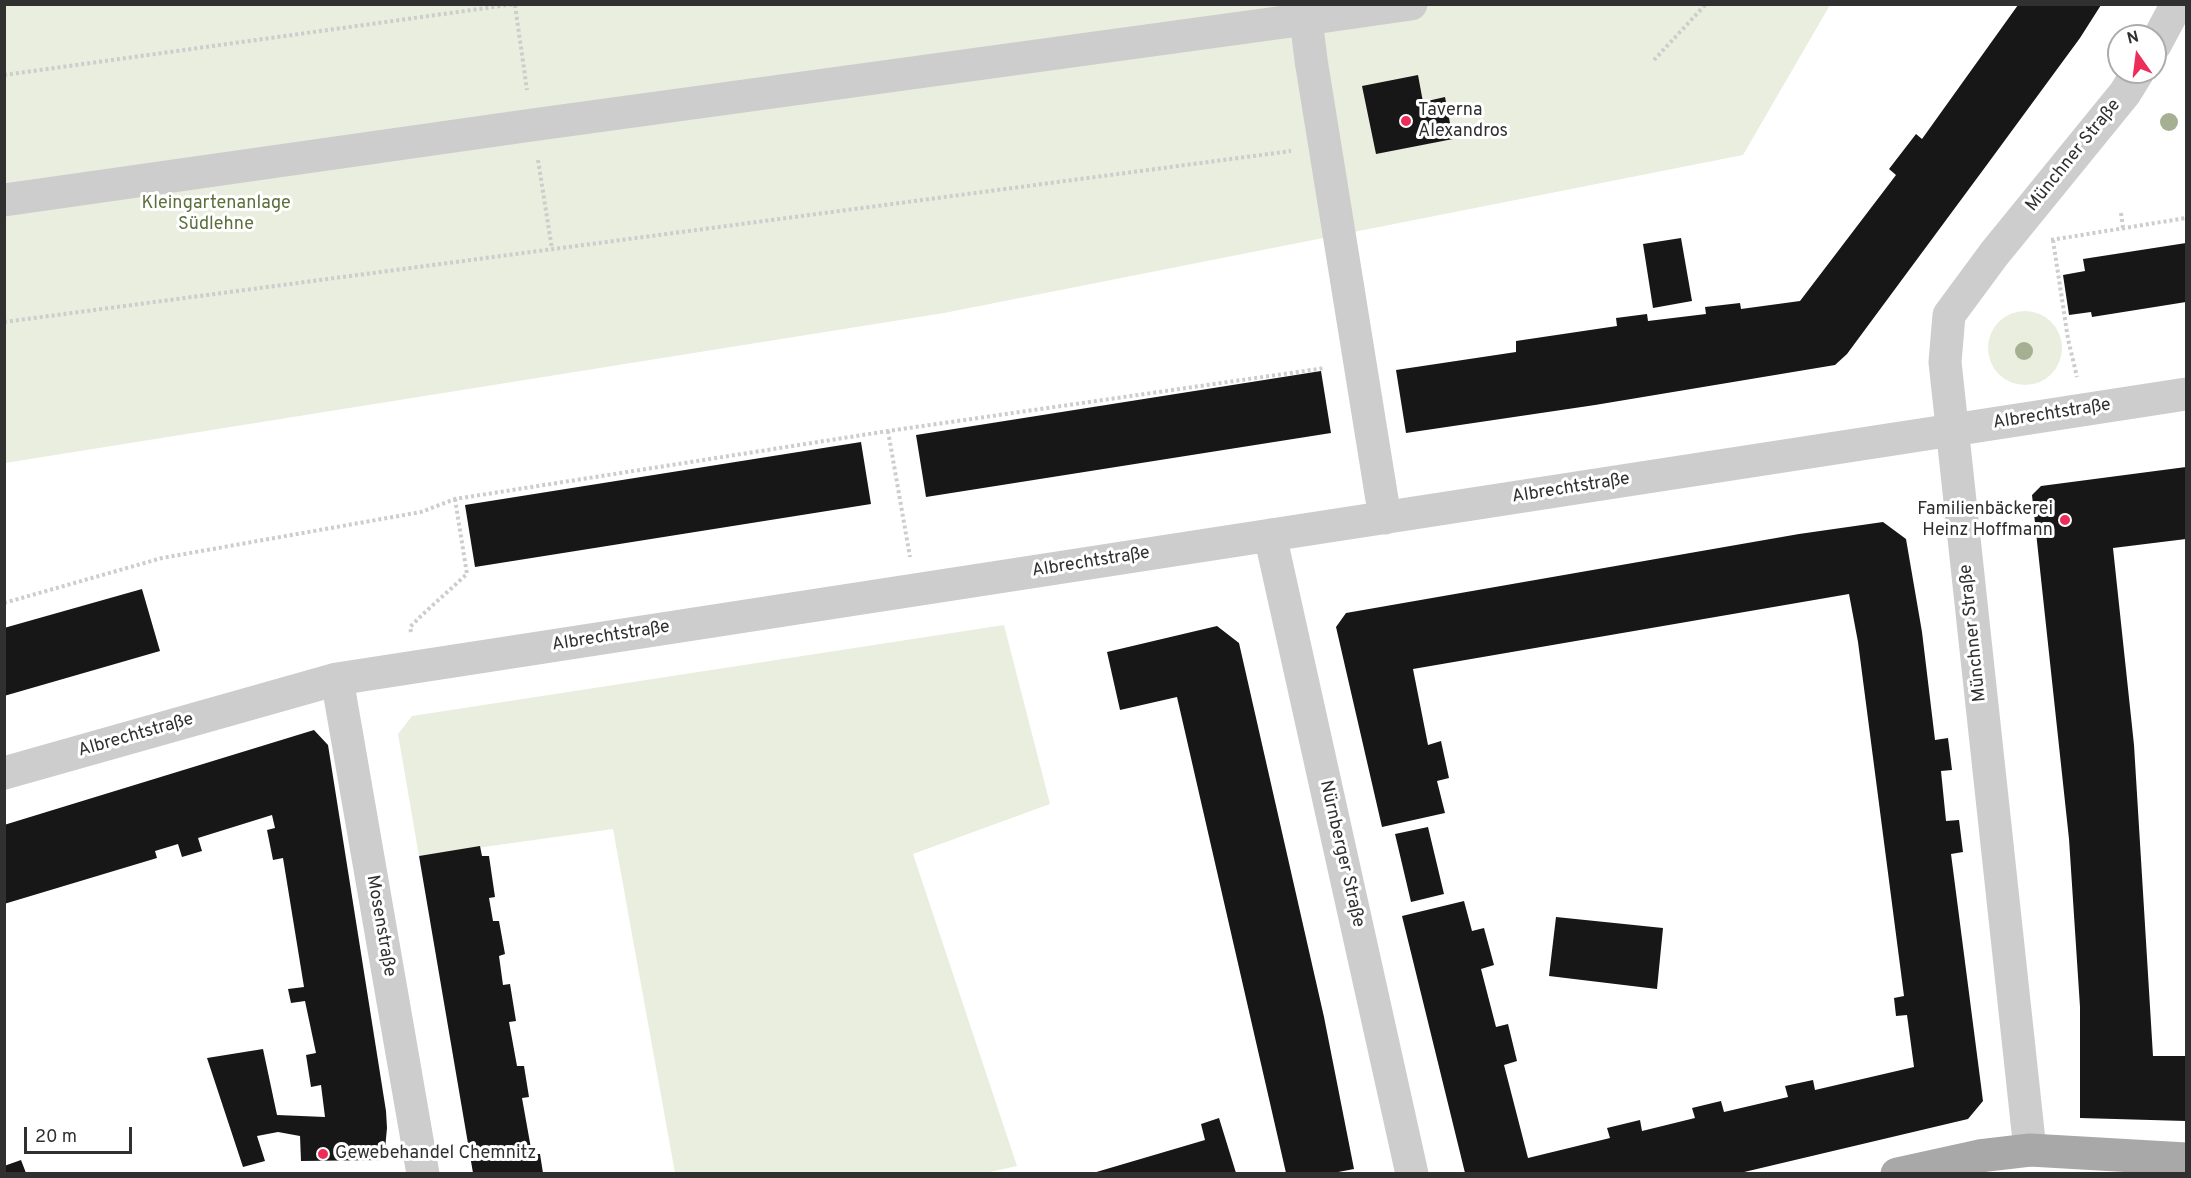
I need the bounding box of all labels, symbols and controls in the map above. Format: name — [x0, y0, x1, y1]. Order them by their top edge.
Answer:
north arrow — [2107, 24, 2167, 84]
text: N — [2125, 27, 2141, 50]
street label: Münchner Straße — [2022, 95, 2126, 217]
place label: Taverna Alexandros — [1418, 100, 1508, 142]
marker: Taverna Alexandros — [1399, 114, 1413, 128]
park label: Kleingartenanlage Südlehne — [141, 193, 291, 236]
street label: Albrechtstraße — [1991, 395, 2113, 435]
street label: Albrechtstraße — [1510, 469, 1632, 509]
place label: Familienbäckerei Heinz Hoffmann — [1917, 499, 2053, 542]
marker: Familienbäckerei Heinz Hoffmann — [2058, 513, 2072, 527]
street label: Albrechtstraße — [1030, 543, 1152, 583]
street label: Münchner Straße — [1956, 563, 1992, 703]
street label: Albrechtstraße — [550, 617, 672, 657]
street label: Albrechtstraße — [76, 709, 196, 763]
street label: Nürnberger Straße — [1314, 778, 1368, 930]
street label: Mosenstraße — [360, 874, 400, 978]
scale bar — [27, 1115, 135, 1153]
text: 20 m — [35, 1126, 77, 1149]
place label: Gewebehandel Chemnitz — [335, 1143, 536, 1165]
marker: Gewebehandel Chemnitz — [316, 1147, 330, 1161]

